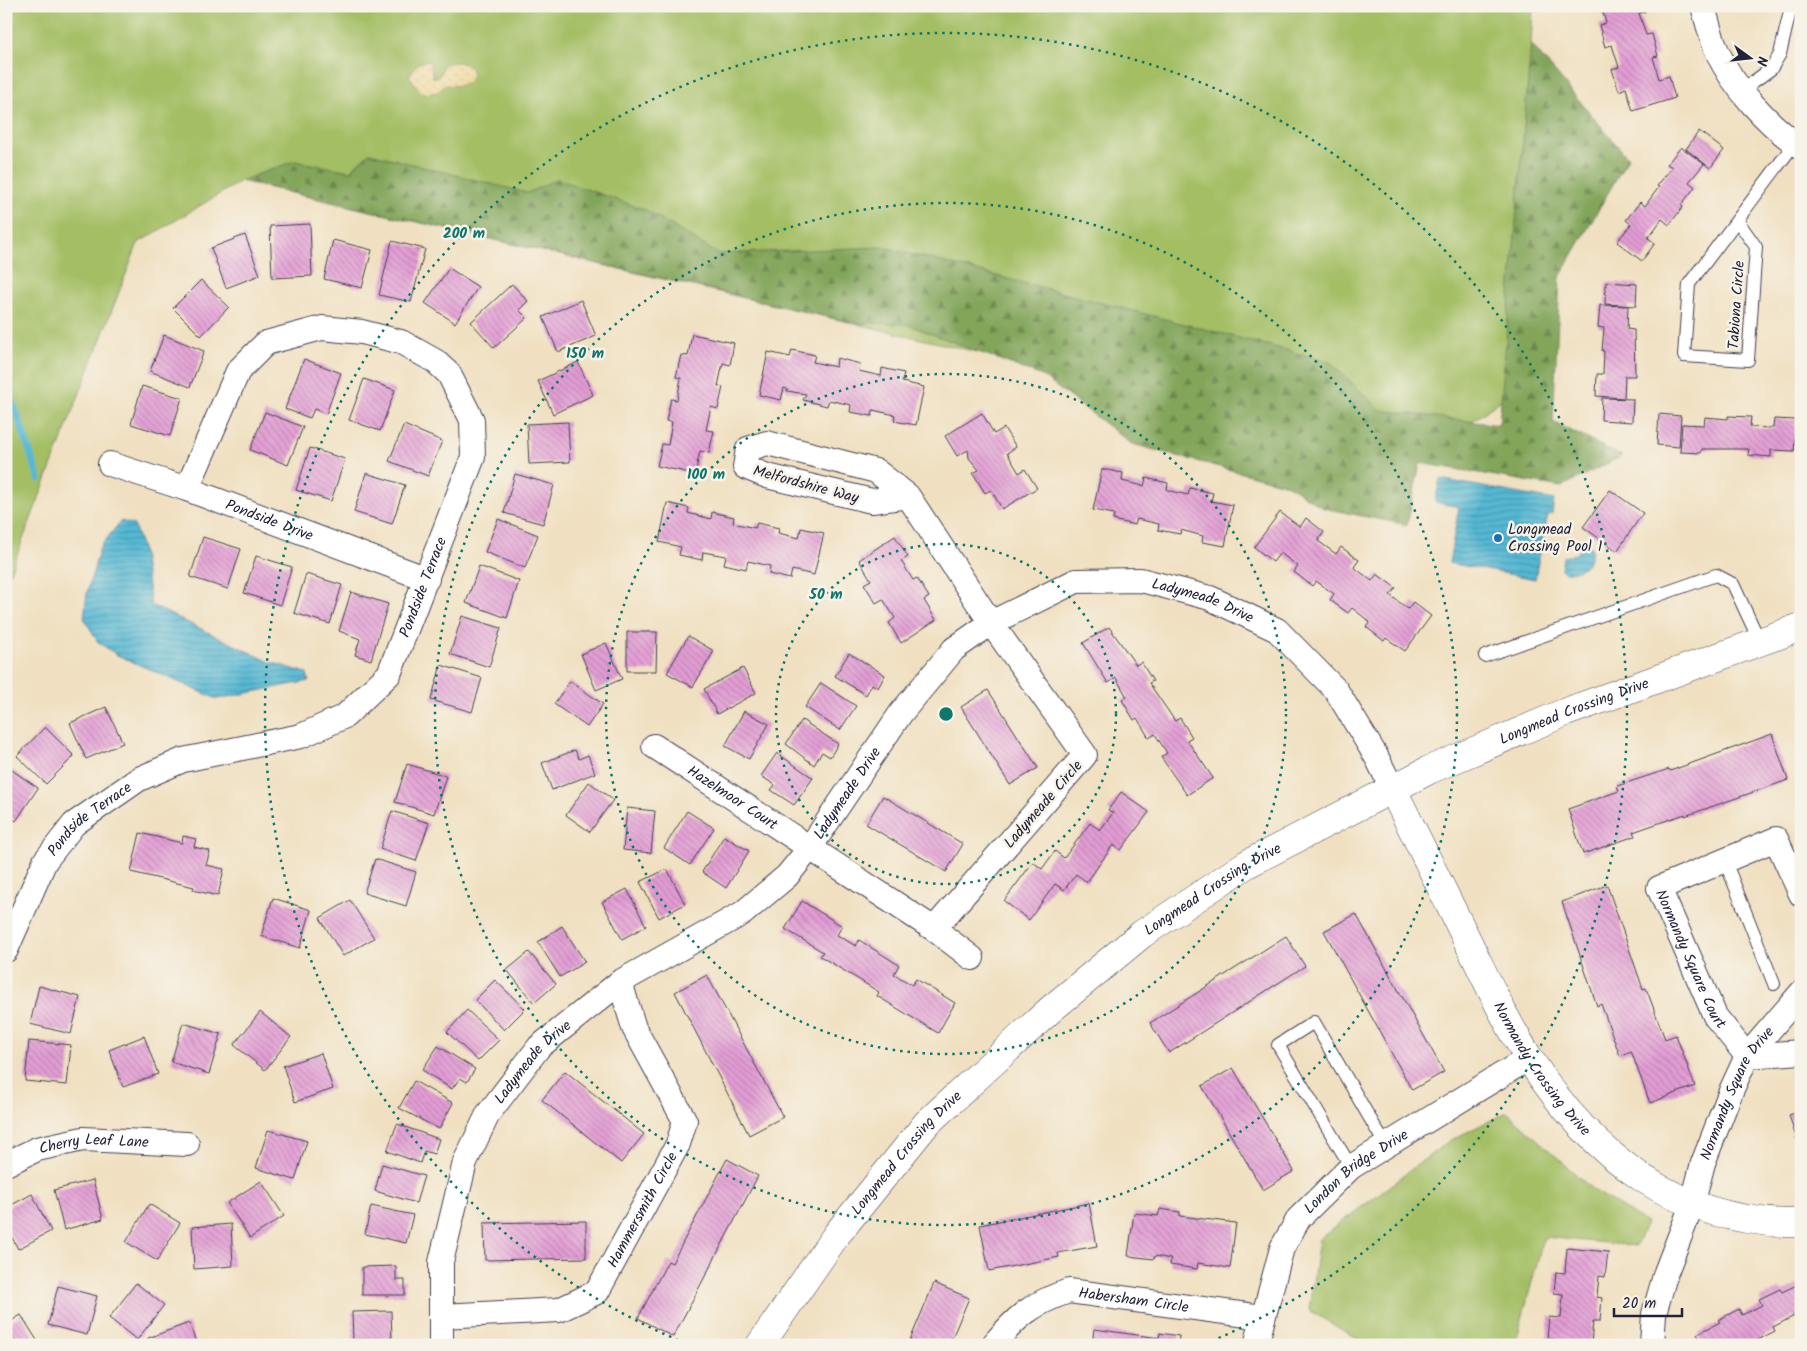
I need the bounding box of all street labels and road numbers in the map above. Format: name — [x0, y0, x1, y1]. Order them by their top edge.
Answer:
street label: Tabiona Circle — [1722, 260, 1752, 350]
street label: Melfordshire Way — [750, 459, 862, 511]
street label: Pondside Drive — [222, 493, 317, 548]
street label: Pondside Terrace — [393, 533, 454, 641]
street label: Ladymeade Drive — [1149, 572, 1258, 630]
street label: Longmead Crossing Drive — [1496, 672, 1653, 752]
street label: Ladymeade Drive — [808, 742, 888, 845]
street label: Ladymeade Circle — [999, 755, 1089, 854]
street label: Hazelmoor Court — [682, 760, 783, 837]
street label: Pondside Terrace — [42, 776, 137, 862]
street label: Longmead Crossing Drive — [1139, 837, 1286, 943]
street label: Normandy Square Court — [1648, 886, 1732, 1035]
street label: Normandy Crossing Drive — [1486, 998, 1596, 1142]
street label: Ladymeade Drive — [489, 1014, 577, 1110]
street label: Normandy Square Drive — [1694, 1021, 1781, 1164]
street label: Longmead Crossing Drive — [846, 1085, 968, 1221]
street label: London Bridge Drive — [1298, 1123, 1414, 1220]
street label: Cherry Leaf Lane — [37, 1128, 149, 1161]
street label: Hammersmith Circle — [601, 1148, 685, 1273]
street label: Habersham Circle — [1077, 1281, 1190, 1320]

